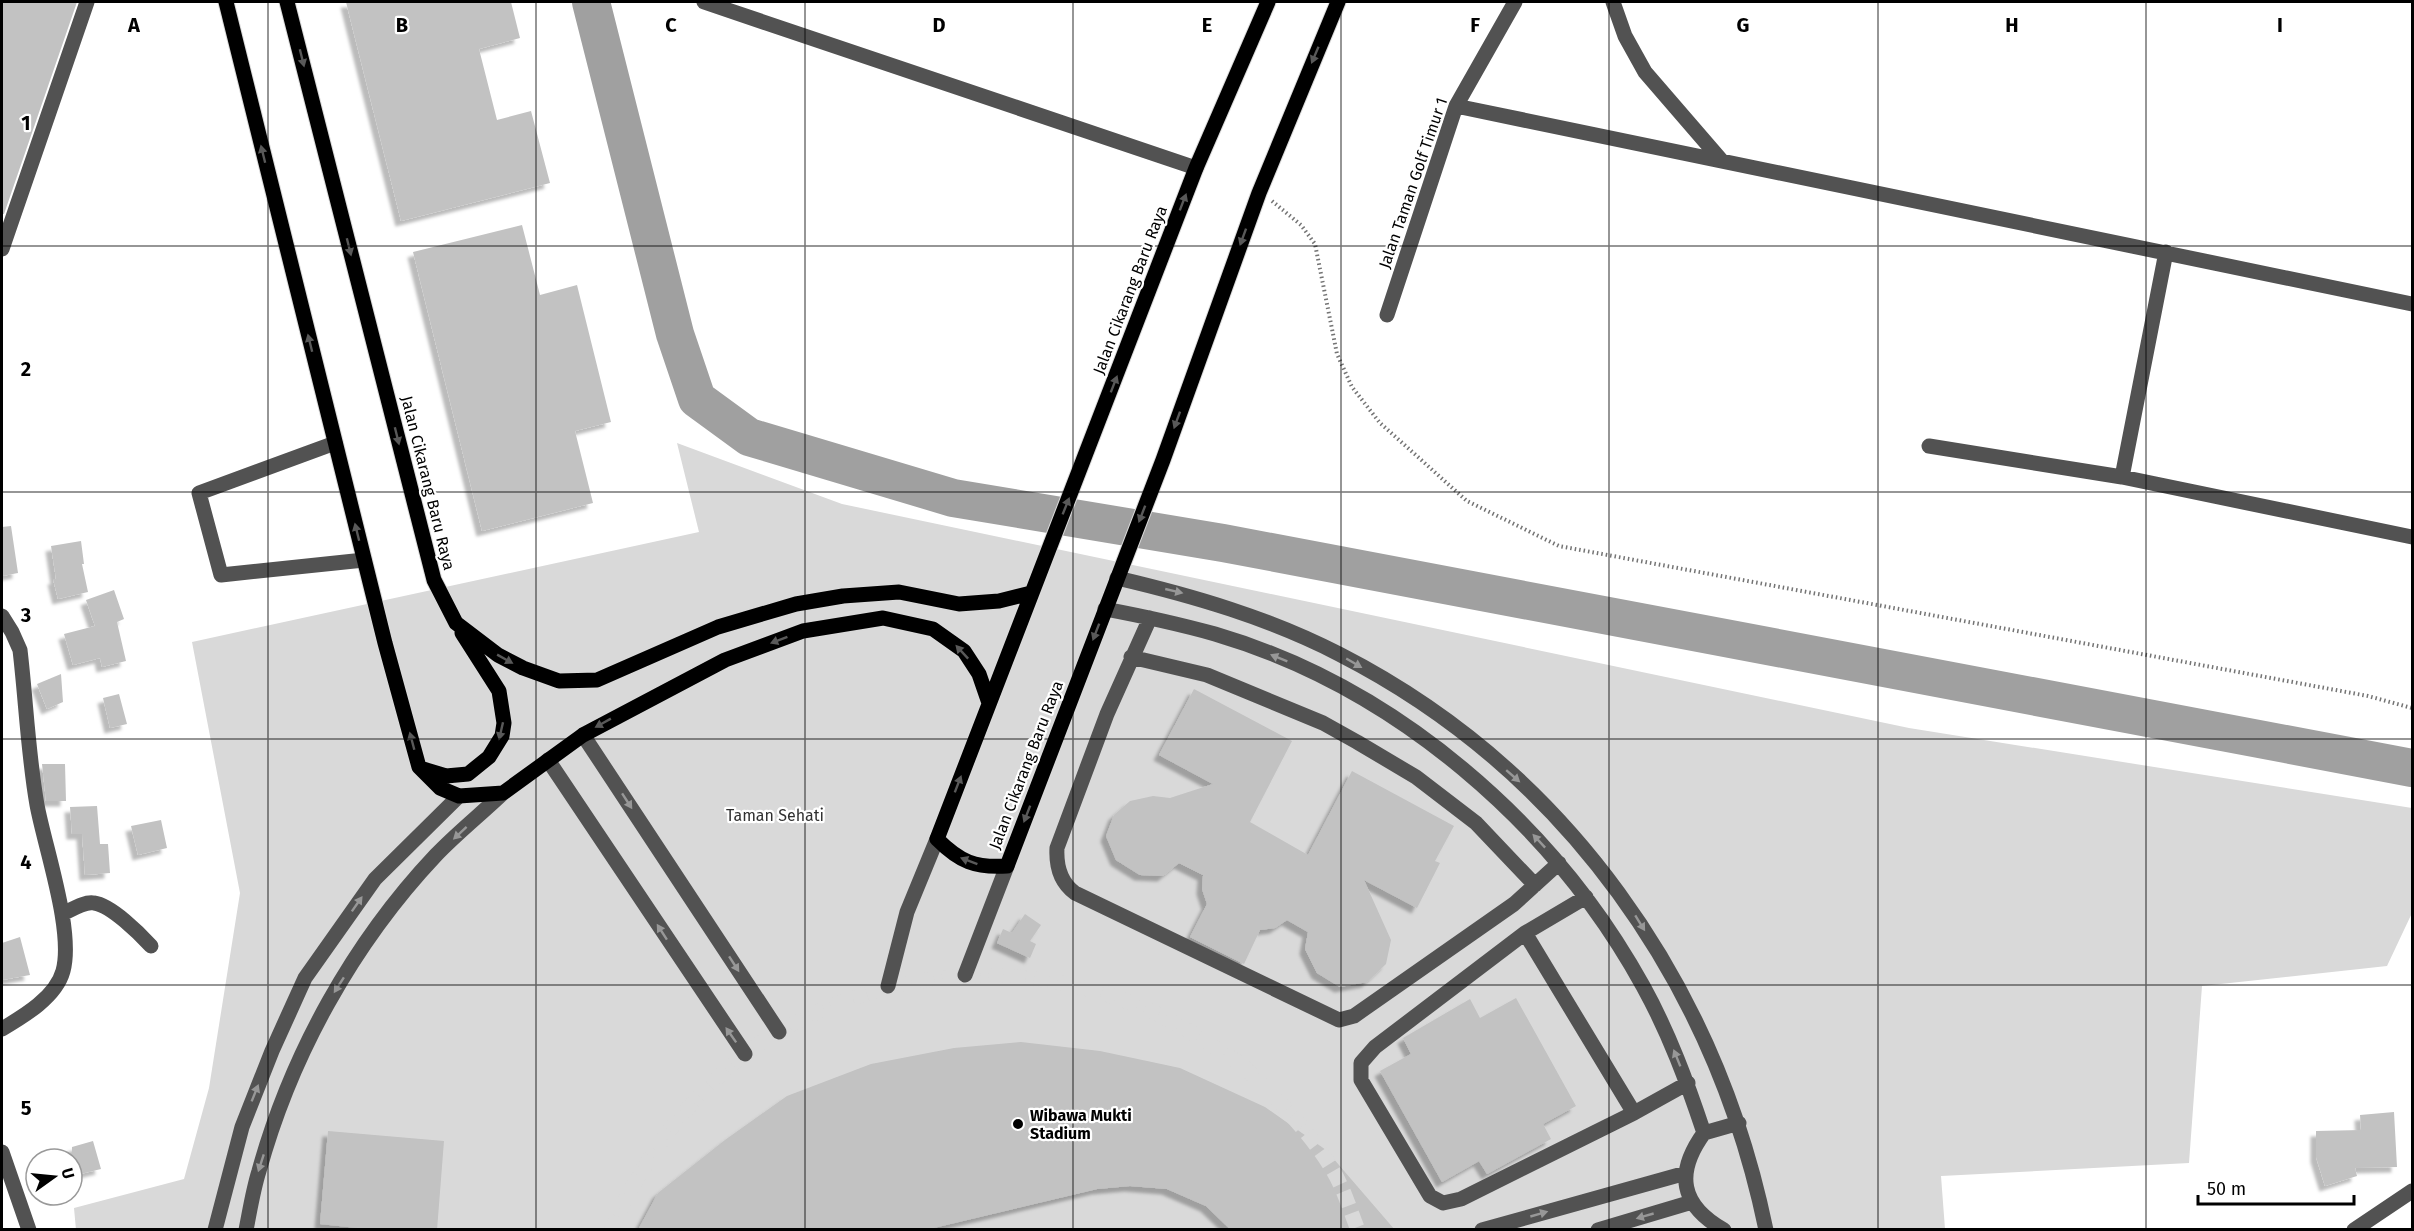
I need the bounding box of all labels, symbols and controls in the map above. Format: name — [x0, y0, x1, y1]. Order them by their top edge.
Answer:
text: A — [127, 13, 141, 37]
text: B — [396, 13, 408, 37]
text: C — [665, 13, 677, 37]
text: D — [932, 13, 946, 37]
text: E — [1202, 13, 1212, 37]
text: F — [1470, 13, 1480, 37]
text: G — [1737, 13, 1749, 37]
text: H — [2005, 13, 2019, 37]
text: I — [2277, 13, 2283, 37]
one-way arrow — [1310, 47, 1320, 65]
one-way arrow — [297, 49, 307, 67]
street label: Jalan Taman Golf Timur 1 — [1375, 95, 1451, 271]
text: 1 — [21, 111, 31, 135]
one-way arrow — [258, 145, 268, 163]
one-way arrow — [1178, 192, 1188, 210]
street label: Jalan Cikarang Baru Raya — [1089, 203, 1171, 377]
one-way arrow — [1238, 228, 1248, 246]
one-way arrow — [345, 238, 355, 256]
one-way arrow — [305, 334, 315, 352]
text: 2 — [21, 357, 31, 381]
one-way arrow — [1110, 375, 1119, 393]
street label: Jalan Cikarang Baru Raya — [397, 394, 459, 572]
one-way arrow — [1172, 411, 1182, 429]
one-way arrow — [393, 427, 403, 445]
one-way arrow — [1062, 497, 1071, 515]
one-way arrow — [1137, 505, 1146, 523]
one-way arrow — [352, 523, 362, 542]
one-way arrow — [1164, 587, 1183, 597]
text: 3 — [20, 603, 31, 627]
one-way arrow — [1091, 623, 1101, 641]
one-way arrow — [770, 635, 788, 645]
one-way arrow — [955, 644, 969, 659]
one-way arrow — [1269, 653, 1287, 663]
one-way arrow — [497, 654, 514, 664]
one-way arrow — [1346, 657, 1363, 667]
street label: Jalan Cikarang Baru Raya — [985, 678, 1067, 852]
one-way arrow — [595, 718, 612, 728]
one-way arrow — [496, 722, 505, 741]
one-way arrow — [406, 732, 416, 750]
one-way arrow — [1505, 769, 1520, 782]
one-way arrow — [953, 775, 963, 793]
one-way arrow — [621, 793, 632, 809]
one-way arrow — [1022, 805, 1031, 823]
park label: Taman Sehati — [726, 806, 824, 825]
one-way arrow — [453, 826, 468, 840]
one-way arrow — [1532, 834, 1546, 849]
text: 4 — [20, 850, 32, 874]
one-way arrow — [959, 856, 977, 866]
one-way arrow — [351, 897, 363, 912]
one-way arrow — [1634, 915, 1645, 931]
one-way arrow — [656, 924, 668, 940]
one-way arrow — [728, 955, 740, 971]
one-way arrow — [334, 977, 345, 993]
one-way arrow — [725, 1027, 737, 1043]
one-way arrow — [1672, 1048, 1682, 1066]
one-way arrow — [251, 1084, 260, 1102]
text: 5 — [21, 1096, 32, 1120]
place label: Wibawa Mukti Stadium — [1030, 1106, 1132, 1143]
marker: Wibawa Mukti Stadium — [1011, 1117, 1025, 1131]
north arrow — [24, 1147, 84, 1207]
one-way arrow — [256, 1154, 266, 1172]
text: U — [57, 1166, 79, 1181]
scale bar — [2198, 1168, 2354, 1206]
text: 50 m — [2207, 1178, 2246, 1200]
one-way arrow — [1530, 1209, 1548, 1218]
one-way arrow — [1636, 1212, 1654, 1221]

